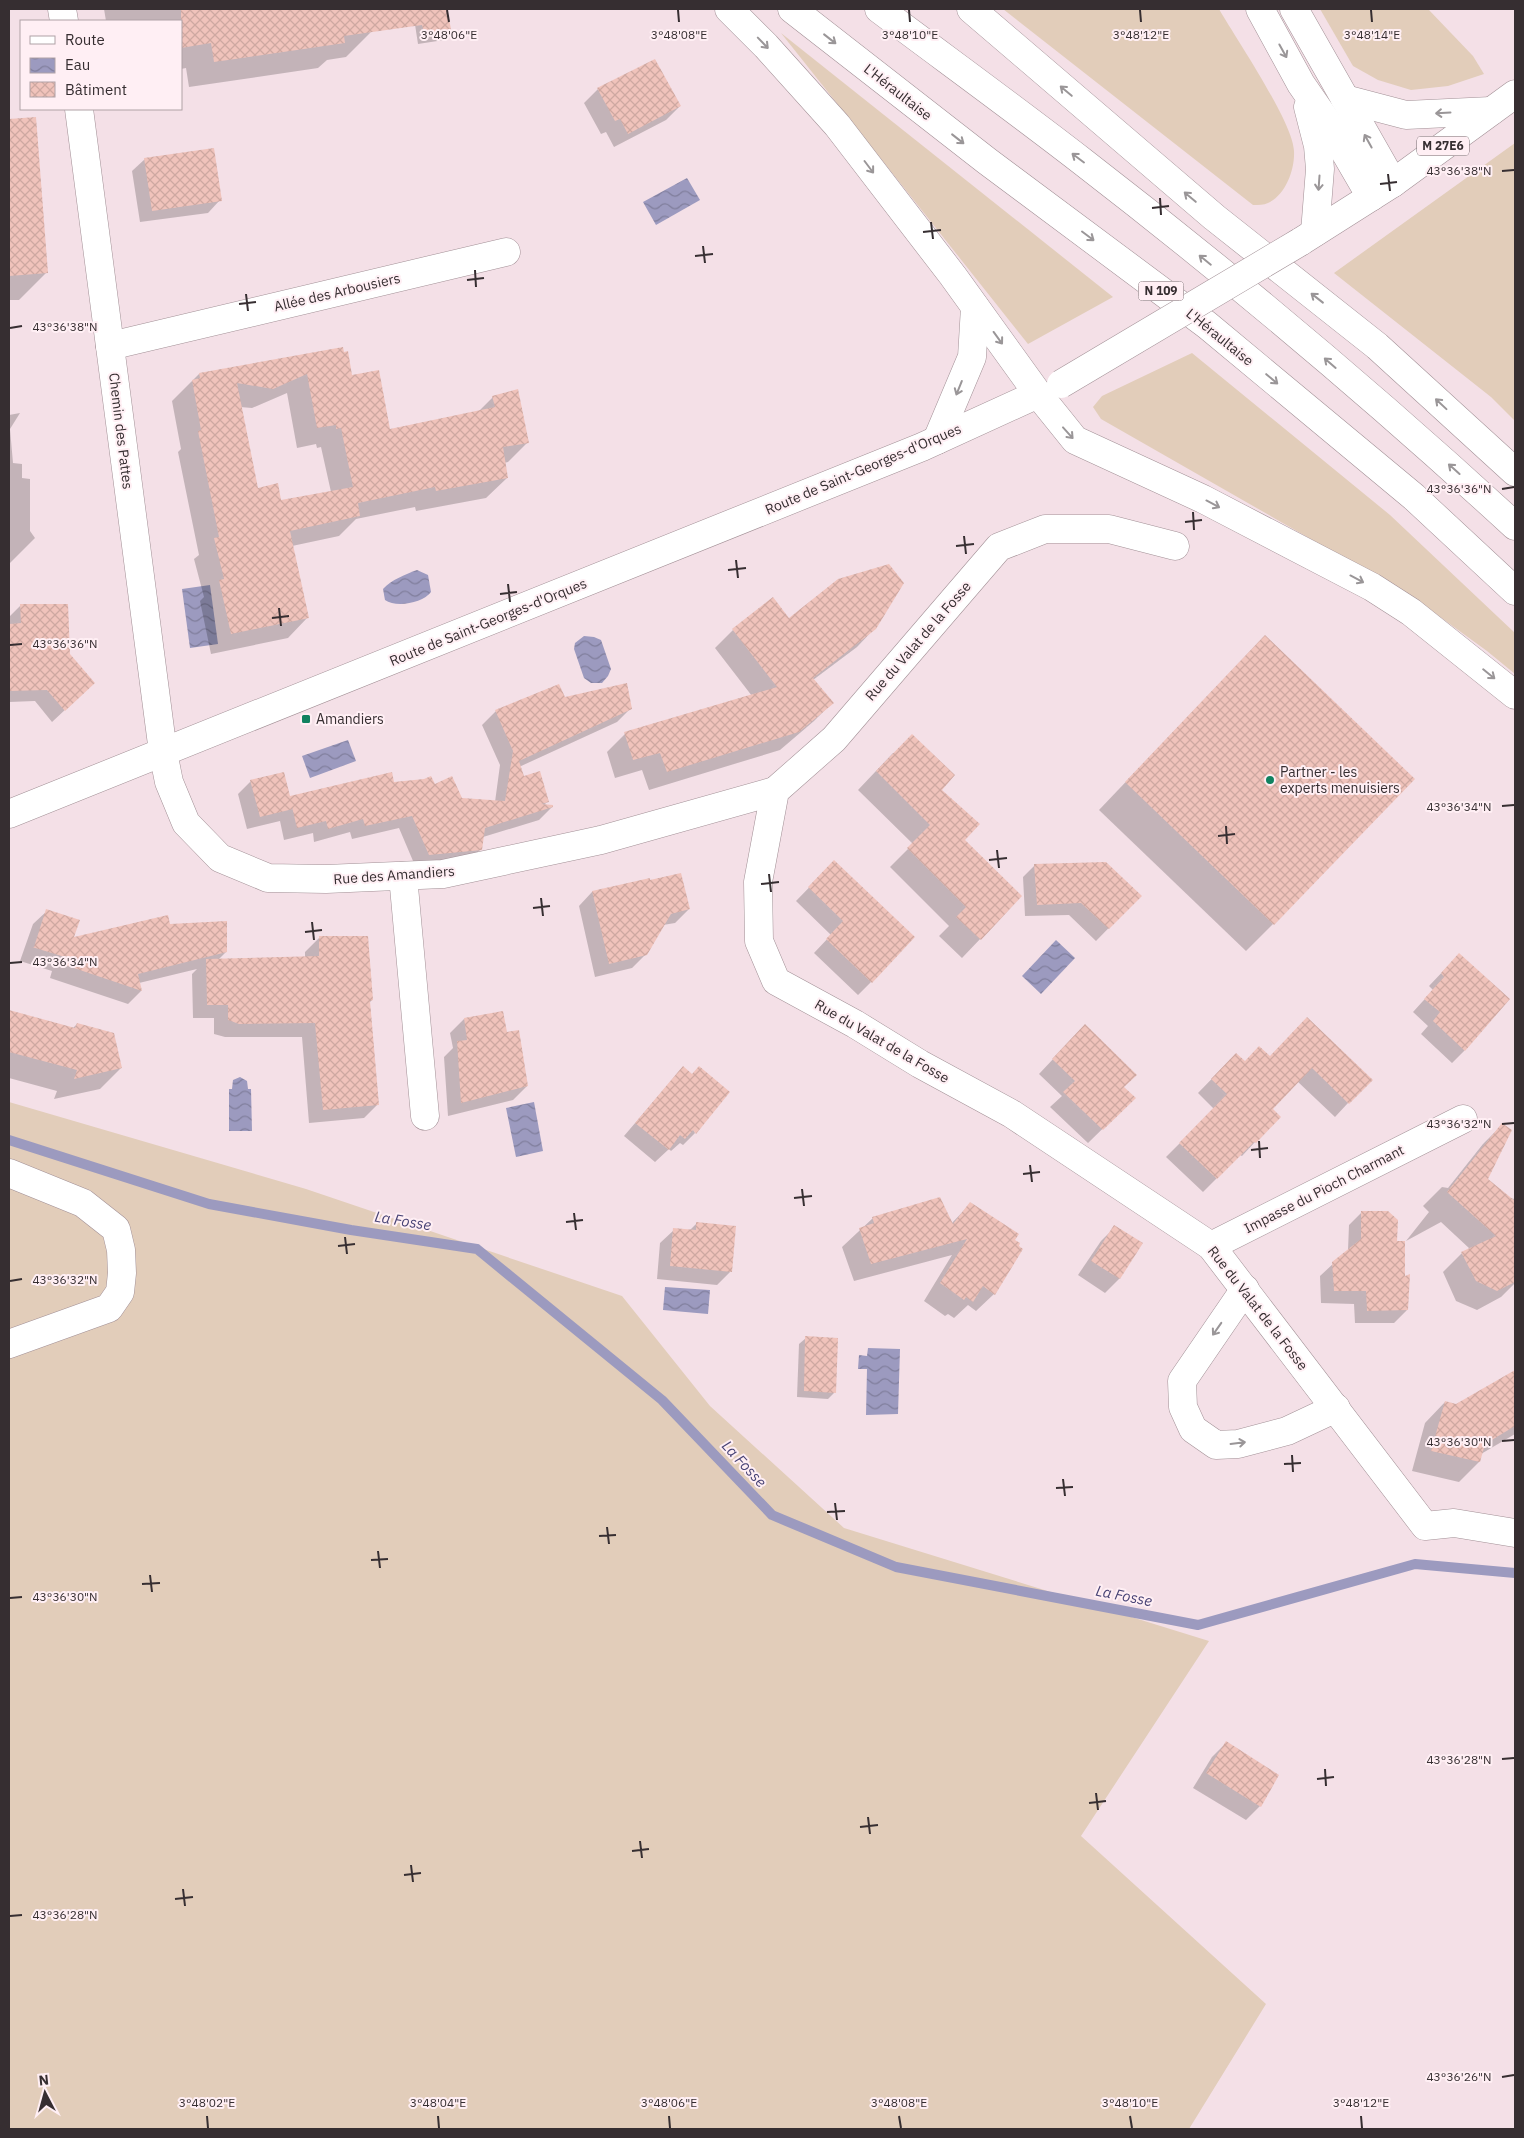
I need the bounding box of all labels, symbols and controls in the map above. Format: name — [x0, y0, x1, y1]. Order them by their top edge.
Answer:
legend — [20, 20, 182, 110]
text: 3°48'06"E — [421, 27, 477, 42]
text: 3°48'08"E — [651, 27, 707, 42]
text: 3°48'10"E — [882, 27, 938, 42]
text: 3°48'12"E — [1113, 27, 1169, 42]
text: 3°48'14"E — [1344, 27, 1400, 42]
text: Route — [65, 30, 105, 49]
one-way arrow — [823, 33, 836, 44]
one-way arrow — [757, 37, 769, 49]
one-way arrow — [1278, 44, 1288, 59]
text: Eau — [65, 55, 90, 74]
street label: L'Héraultaise — [860, 60, 936, 124]
text: Bâtiment — [65, 80, 127, 99]
one-way arrow — [1060, 86, 1073, 97]
one-way arrow — [1435, 109, 1451, 118]
one-way arrow — [951, 133, 964, 144]
one-way arrow — [1363, 133, 1373, 148]
road number: M 27E6 — [1417, 136, 1469, 156]
one-way arrow — [1072, 153, 1085, 164]
one-way arrow — [863, 160, 874, 173]
text: 43°36'38"N — [1426, 163, 1492, 178]
one-way arrow — [1314, 175, 1323, 191]
one-way arrow — [1184, 192, 1197, 203]
one-way arrow — [1081, 231, 1094, 242]
one-way arrow — [1199, 254, 1212, 265]
street label: Allée des Arbousiers — [272, 269, 402, 315]
road number: N 109 — [1138, 282, 1184, 300]
one-way arrow — [1311, 293, 1324, 304]
street label: L'Héraultaise — [1183, 304, 1258, 370]
text: 43°36'38"N — [32, 319, 98, 334]
one-way arrow — [993, 331, 1003, 345]
one-way arrow — [1324, 358, 1337, 369]
street label: Chemin des Pattes — [105, 372, 137, 490]
one-way arrow — [1265, 373, 1278, 384]
one-way arrow — [954, 380, 963, 395]
one-way arrow — [1434, 398, 1447, 410]
street label: Route de Saint-Georges-d'Orques — [762, 419, 964, 519]
one-way arrow — [1062, 426, 1074, 439]
one-way arrow — [1447, 463, 1460, 475]
text: 43°36'36"N — [1426, 481, 1492, 496]
one-way arrow — [1205, 500, 1220, 509]
street label: Route de Saint-Georges-d'Orques — [387, 574, 590, 670]
one-way arrow — [1349, 575, 1364, 584]
street label: Rue du Valat de la Fosse — [861, 577, 975, 704]
text: 43°36'36"N — [32, 636, 98, 651]
one-way arrow — [1482, 669, 1495, 680]
place label: Amandiers — [316, 710, 384, 728]
marker: Amandiers — [300, 713, 312, 725]
place label: Partner - les experts menuisiers — [1280, 763, 1400, 797]
marker: Partner - les experts menuisiers — [1264, 774, 1276, 786]
text: 43°36'34"N — [1426, 799, 1492, 814]
street label: Rue des Amandiers — [333, 862, 456, 888]
text: 43°36'34"N — [32, 954, 98, 969]
street label: Rue du Valat de la Fosse — [811, 995, 953, 1087]
text: 43°36'32"N — [1426, 1116, 1492, 1131]
street label: Impasse du Pioch Charmant — [1241, 1141, 1407, 1237]
water label: La Fosse — [373, 1207, 433, 1234]
street label: Rue du Valat de la Fosse — [1204, 1242, 1312, 1374]
text: 43°36'32"N — [32, 1272, 98, 1287]
one-way arrow — [1212, 1322, 1222, 1336]
text: 43°36'30"N — [1426, 1434, 1492, 1449]
water label: La Fosse — [718, 1436, 771, 1491]
one-way arrow — [1230, 1438, 1246, 1448]
water label: La Fosse — [1094, 1581, 1154, 1610]
text: 43°36'30"N — [32, 1589, 98, 1604]
text: 43°36'28"N — [1426, 1752, 1492, 1767]
text: 43°36'28"N — [32, 1907, 98, 1922]
north arrow — [20, 2068, 70, 2118]
text: 43°36'26"N — [1426, 2069, 1492, 2084]
text: N — [38, 2071, 50, 2090]
text: 3°48'02"E — [179, 2095, 235, 2110]
text: 3°48'04"E — [410, 2095, 466, 2110]
text: 3°48'06"E — [641, 2095, 697, 2110]
text: 3°48'08"E — [871, 2095, 927, 2110]
text: 3°48'10"E — [1102, 2095, 1158, 2110]
text: 3°48'12"E — [1333, 2095, 1389, 2110]

